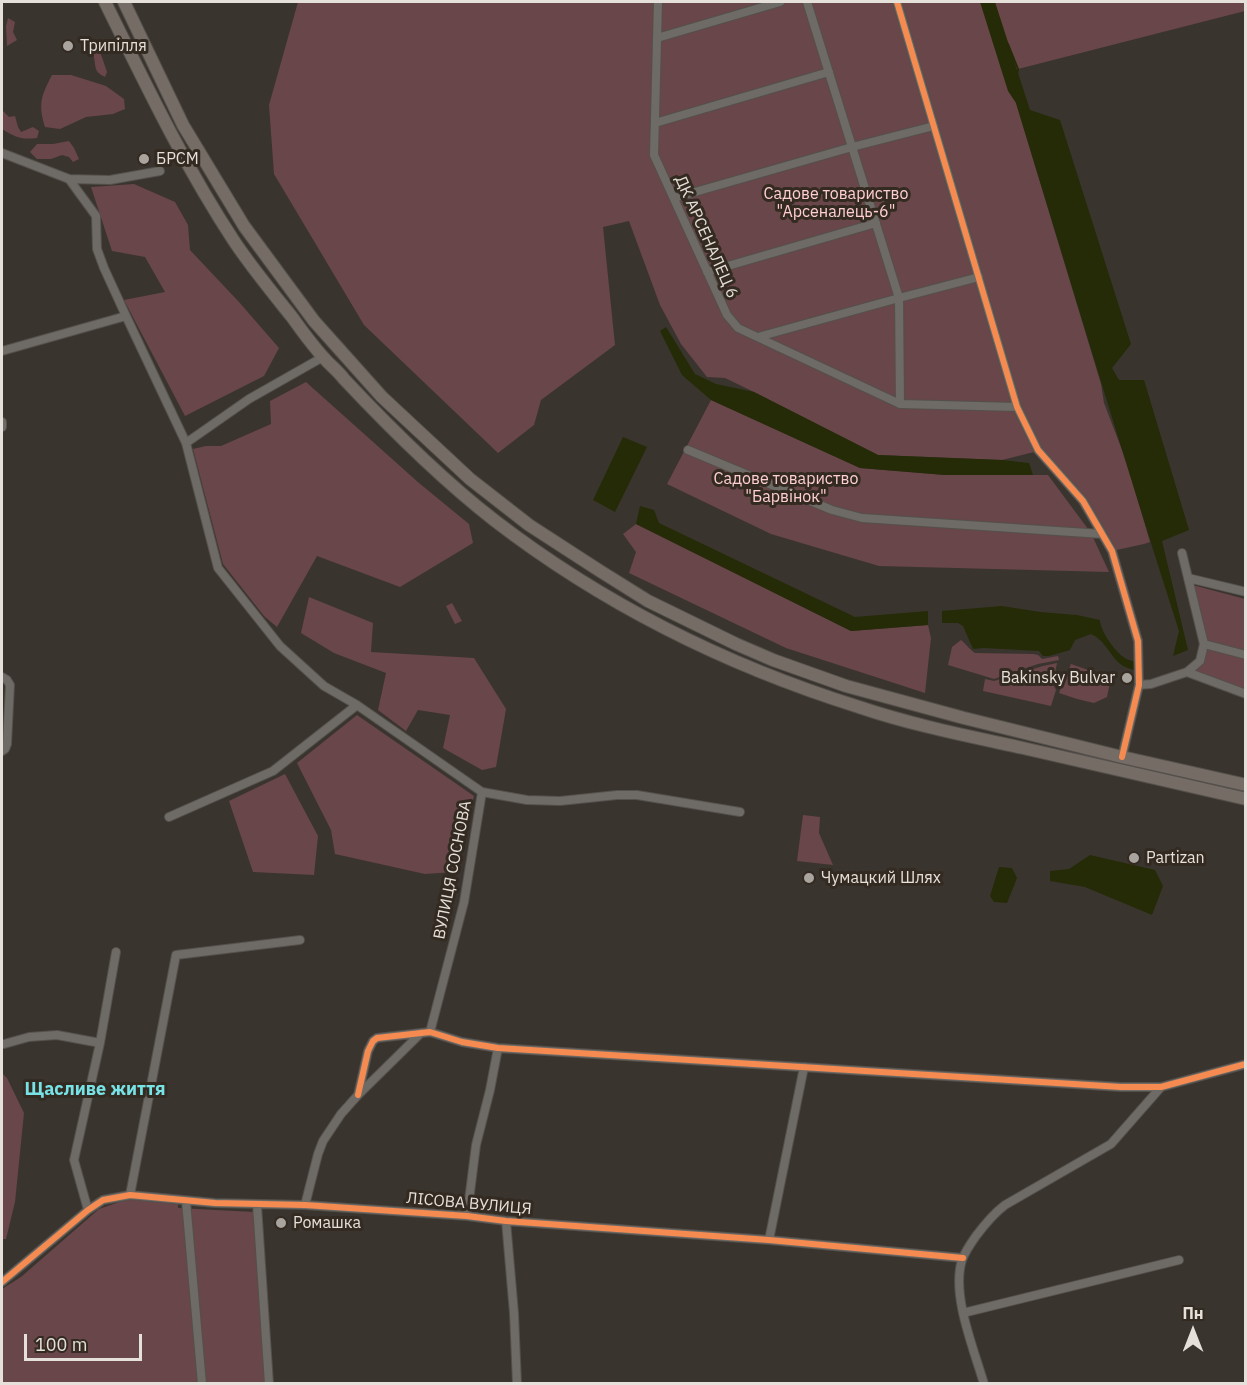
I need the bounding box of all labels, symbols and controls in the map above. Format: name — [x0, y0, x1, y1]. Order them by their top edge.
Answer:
place label: Трипілля — [80, 36, 147, 56]
marker: Трипілля — [61, 39, 75, 53]
place label: БРСМ — [156, 149, 199, 169]
marker: БРСМ — [137, 152, 151, 166]
street label: ДК АРСЕНАЛЕЦ 6 — [670, 173, 742, 301]
park label: Садове товариство "Арсеналець-6" — [764, 184, 908, 222]
park label: Садове товариство "Барвінок" — [714, 469, 858, 507]
place label: Bakinsky Bulvar — [1001, 668, 1115, 688]
marker: Bakinsky Bulvar — [1120, 671, 1134, 685]
street label: ВУЛИЦЯ СОСНОВА — [430, 799, 476, 941]
place label: Partizan — [1146, 848, 1205, 868]
marker: Partizan — [1127, 851, 1141, 865]
place label: Чумацкий Шлях — [821, 868, 941, 888]
marker: Чумацкий Шлях — [802, 871, 816, 885]
district label: Щасливе життя — [25, 1079, 165, 1101]
street label: ЛІСОВА ВУЛИЦЯ — [406, 1189, 532, 1219]
place label: Ромашка — [293, 1213, 361, 1233]
marker: Ромашка — [274, 1216, 288, 1230]
north arrow — [1163, 1301, 1223, 1361]
text: Пн — [1182, 1303, 1204, 1323]
scale bar — [27, 1322, 146, 1360]
text: 100 m — [35, 1333, 87, 1356]

